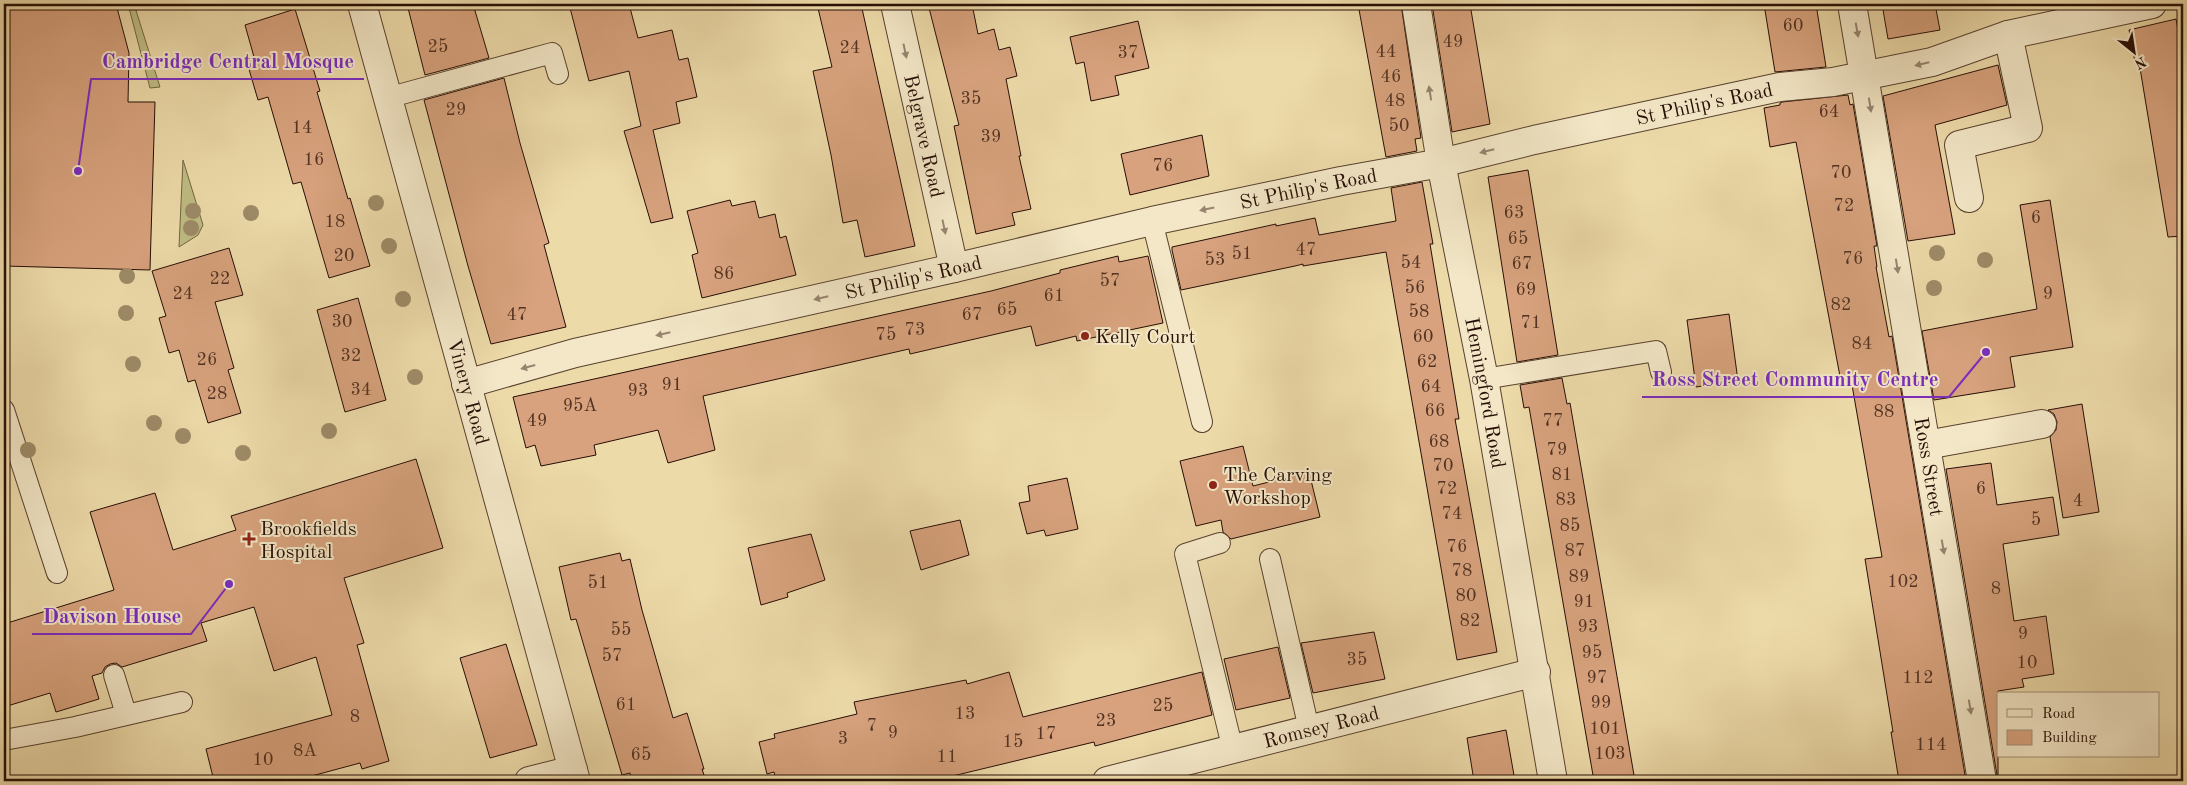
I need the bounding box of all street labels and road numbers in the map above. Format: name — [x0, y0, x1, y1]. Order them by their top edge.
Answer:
street label: Belgrave Road — [899, 73, 946, 200]
street label: St Philip's Road — [1634, 81, 1775, 130]
street label: St Philip's Road — [1238, 167, 1379, 214]
street label: St Philip's Road — [843, 254, 984, 304]
street label: Hemingford Road — [1460, 316, 1507, 470]
street label: Vinery Road — [443, 337, 491, 447]
street label: Ross Street — [1909, 416, 1946, 518]
street label: Romsey Road — [1262, 704, 1382, 753]

